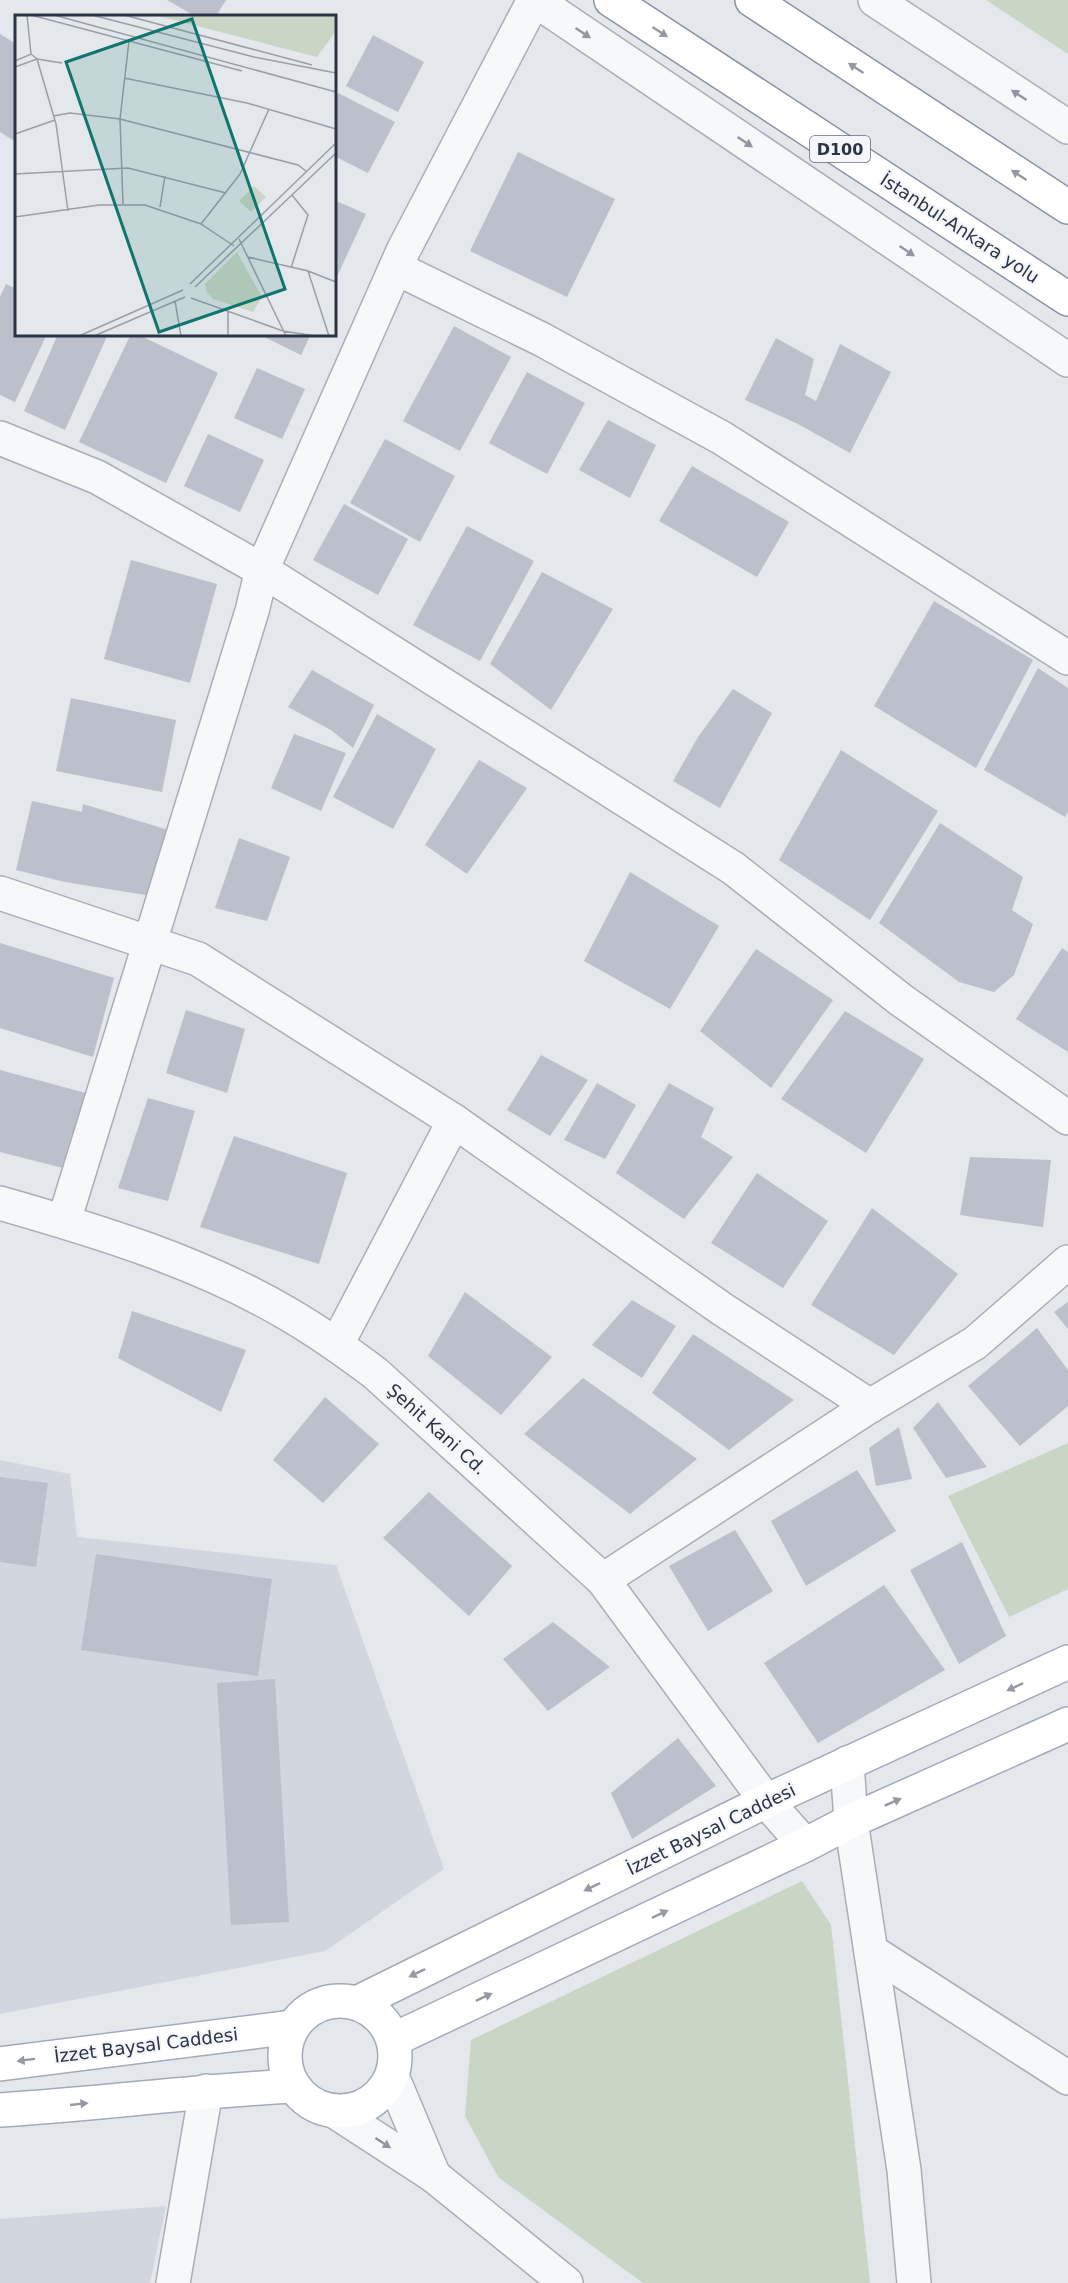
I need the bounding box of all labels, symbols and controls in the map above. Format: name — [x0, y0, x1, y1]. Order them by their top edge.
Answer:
inset map — [15, 15, 336, 336]
one-way arrow — [652, 26, 668, 38]
one-way arrow — [575, 27, 591, 38]
one-way arrow — [848, 63, 864, 74]
one-way arrow — [1011, 90, 1027, 101]
one-way arrow — [737, 136, 753, 147]
road number: D100 — [810, 136, 870, 162]
street label: İstanbul-Ankara yolu — [877, 169, 1043, 287]
one-way arrow — [1011, 169, 1027, 180]
one-way arrow — [898, 245, 914, 257]
street label: Şehit Kani Cd. — [383, 1379, 491, 1479]
one-way arrow — [1006, 1682, 1023, 1691]
street label: İzzet Baysal Caddesi — [623, 1779, 799, 1879]
one-way arrow — [884, 1798, 901, 1807]
one-way arrow — [583, 1882, 600, 1892]
one-way arrow — [652, 1909, 669, 1918]
one-way arrow — [408, 1968, 426, 1978]
one-way arrow — [475, 1993, 492, 2002]
street label: İzzet Baysal Caddesi — [53, 2023, 239, 2067]
one-way arrow — [17, 2056, 36, 2065]
one-way arrow — [70, 2099, 89, 2109]
one-way arrow — [375, 2137, 391, 2148]

